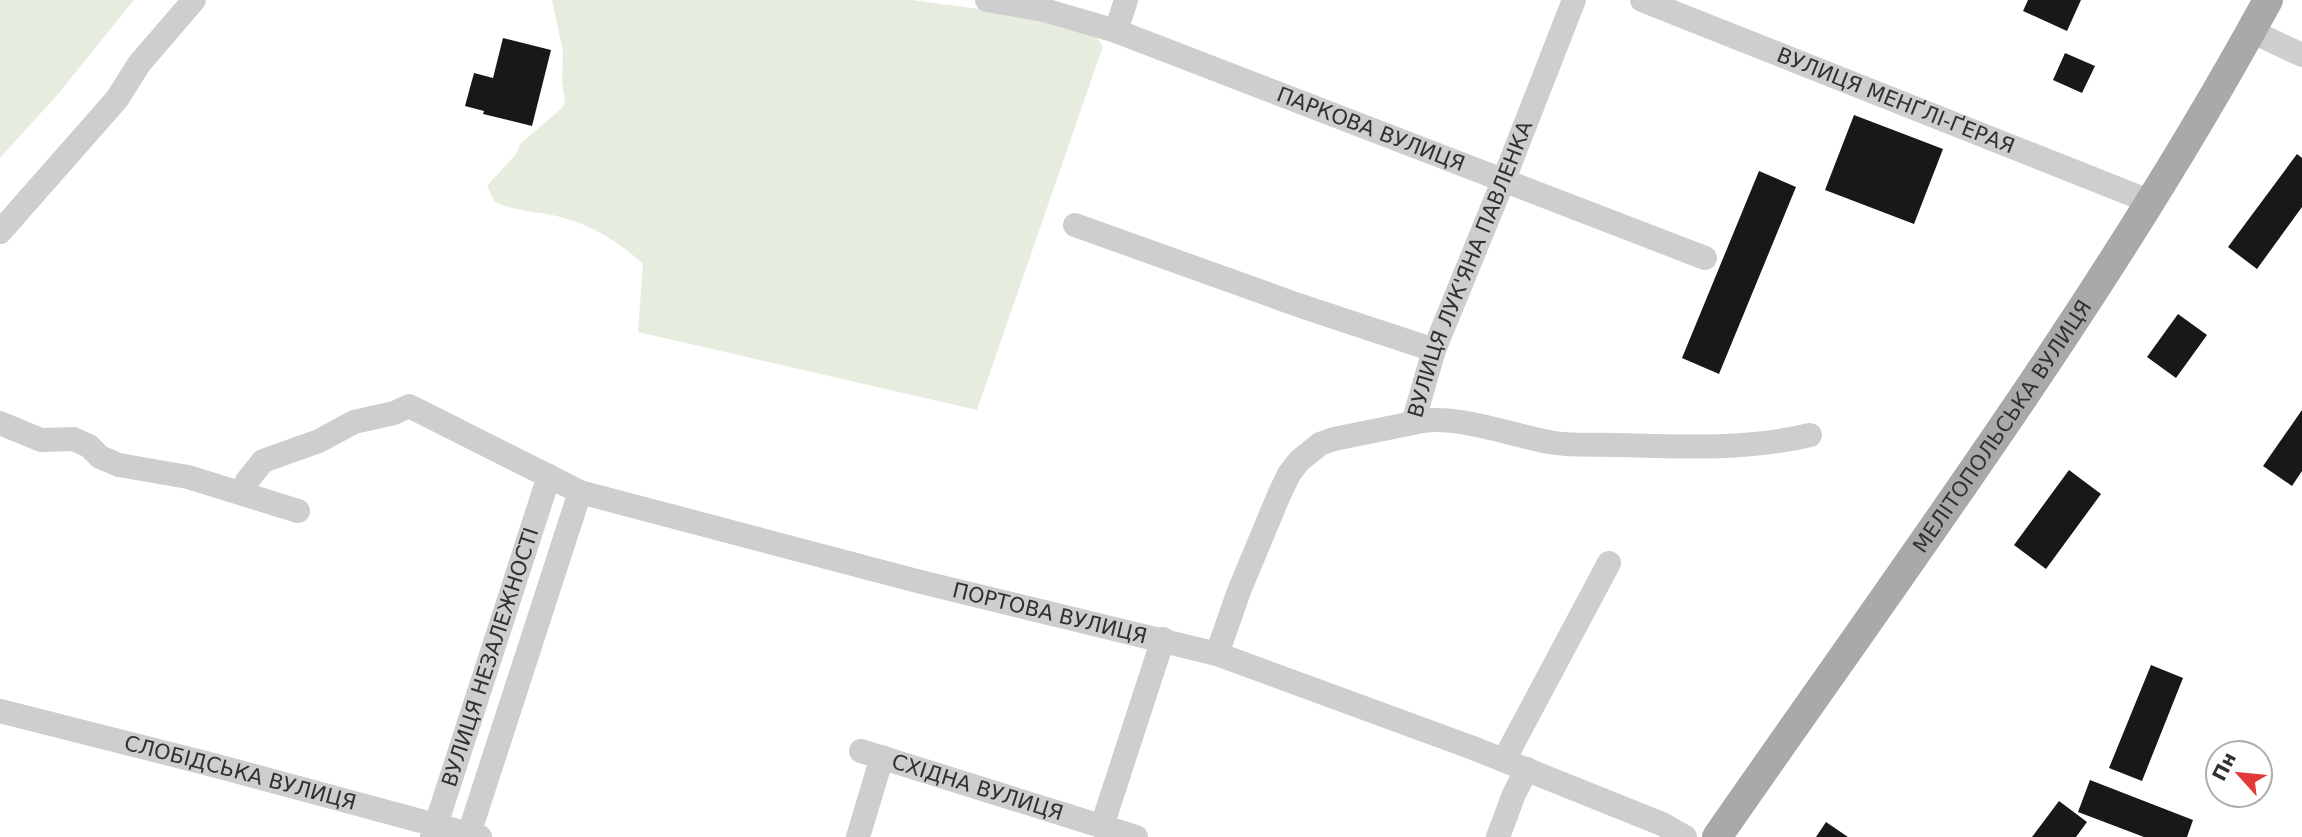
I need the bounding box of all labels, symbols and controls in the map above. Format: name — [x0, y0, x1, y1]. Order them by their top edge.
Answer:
street label: ВУЛИЦЯ МЕНҐЛІ-ҐЕРАЯ — [1773, 43, 2018, 159]
street label: ПАРКОВА ВУЛИЦЯ — [1274, 82, 1468, 176]
street label: ВУЛИЦЯ ЛУК'ЯНА ПАВЛЕНКА — [1403, 117, 1538, 420]
street label: МЕЛІТОПОЛЬСЬКА ВУЛИЦЯ — [1908, 296, 2096, 557]
street label: ВУЛИЦЯ НЕЗАЛЕЖНОСТІ — [437, 525, 543, 790]
street label: ПОРТОВА ВУЛИЦЯ — [950, 578, 1149, 649]
street label: СЛОБІДСЬКА ВУЛИЦЯ — [122, 731, 359, 815]
north arrow — [2204, 739, 2274, 809]
text: Пн — [2207, 748, 2240, 784]
street label: СХІДНА ВУЛИЦЯ — [889, 749, 1066, 825]

